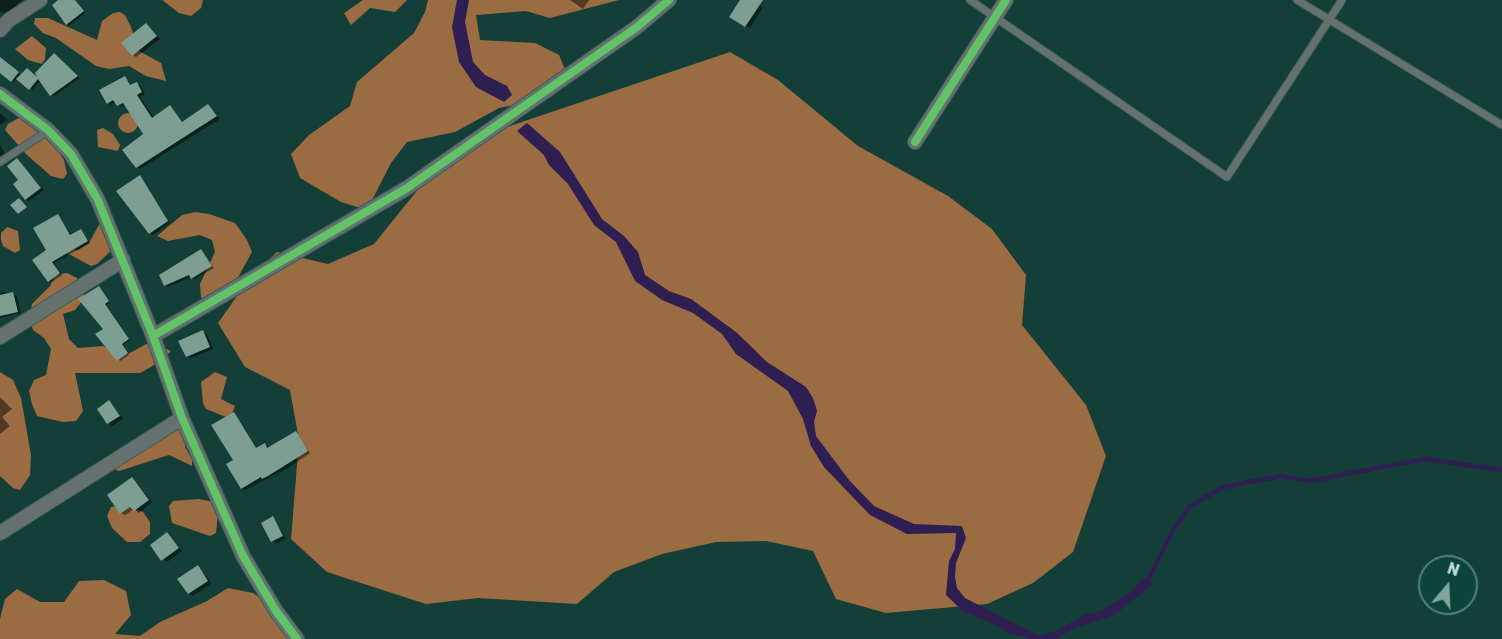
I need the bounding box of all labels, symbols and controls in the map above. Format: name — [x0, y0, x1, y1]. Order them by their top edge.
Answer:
north arrow — [1418, 555, 1478, 615]
text: N — [1445, 559, 1462, 580]

